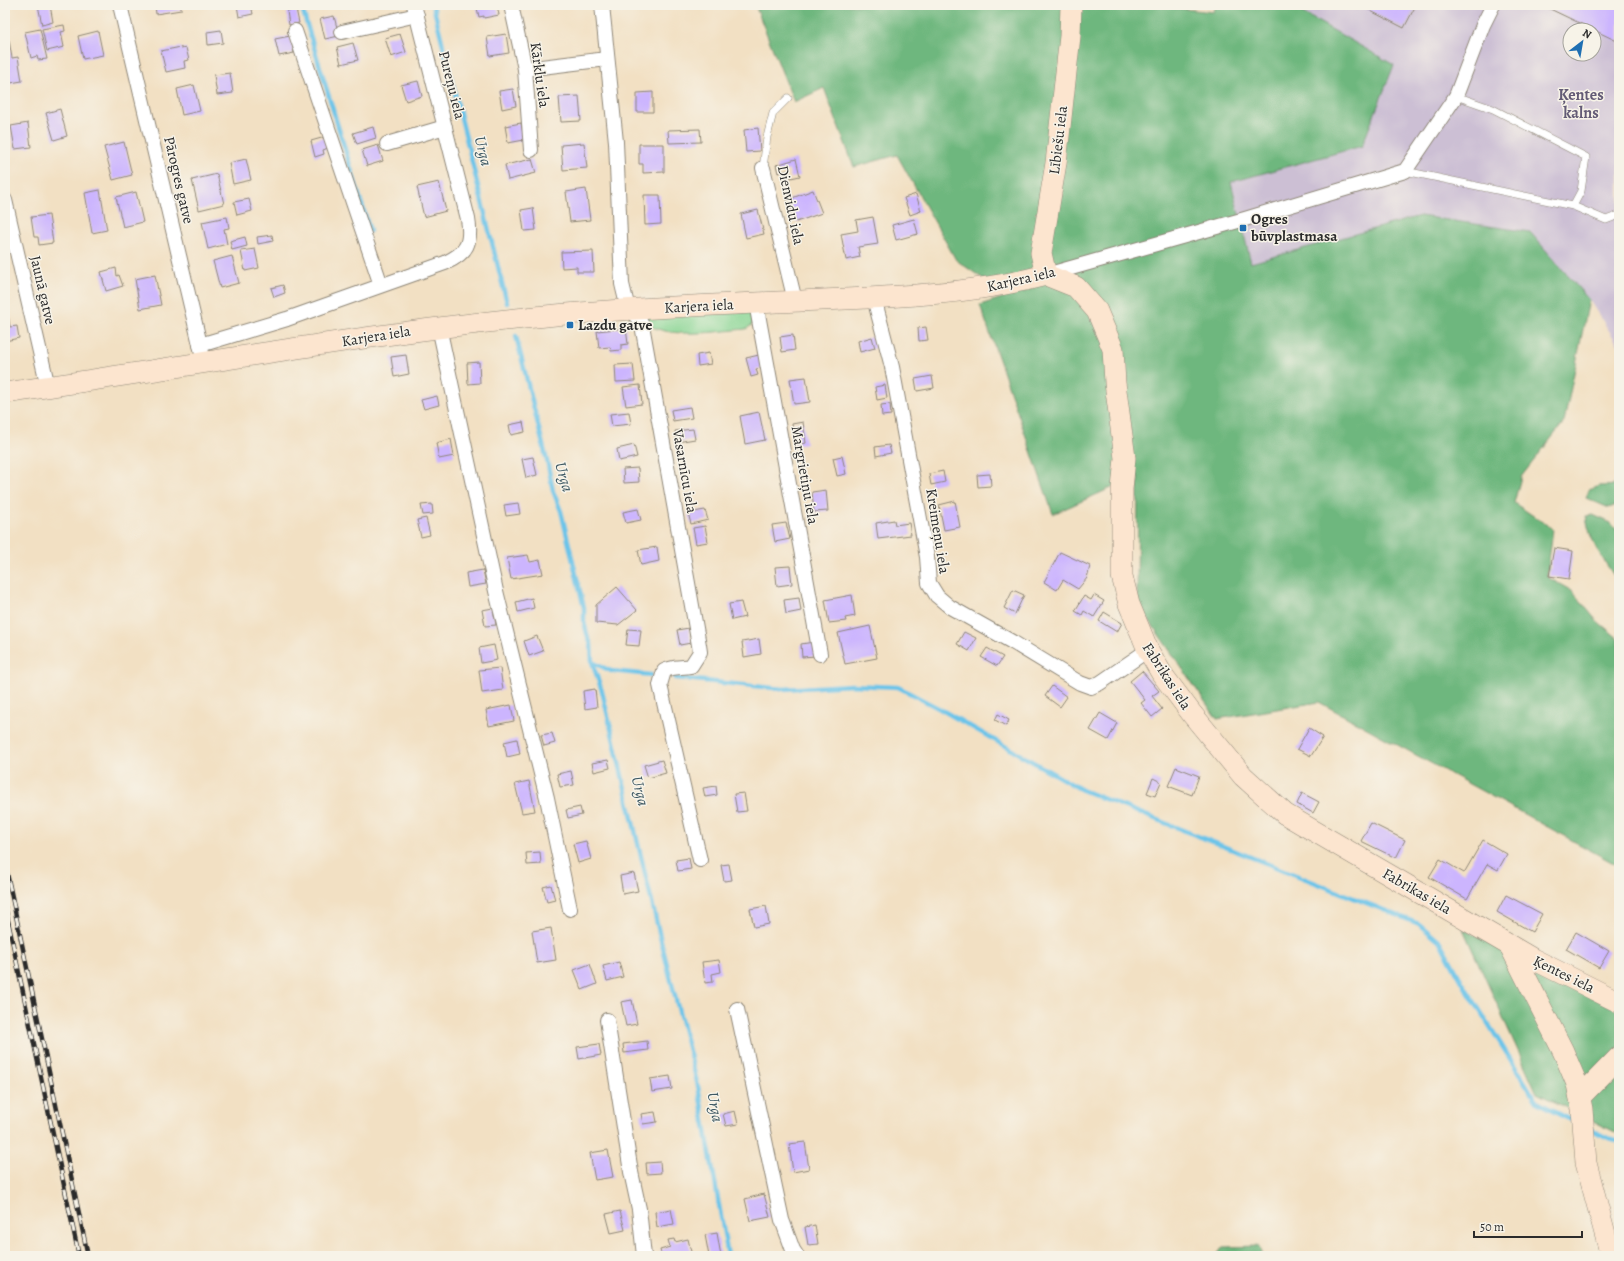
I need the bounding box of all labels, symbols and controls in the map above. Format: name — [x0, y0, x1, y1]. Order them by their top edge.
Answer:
north arrow — [1562, 22, 1602, 62]
text: N — [1580, 25, 1594, 42]
street label: Kārklu iela — [526, 41, 554, 109]
street label: Pureņu iela — [434, 49, 470, 121]
district label: Ķentes kalns — [1558, 84, 1604, 124]
street label: Lībiešu iela — [1044, 104, 1072, 176]
street label: Pārogres gatve — [159, 134, 199, 226]
water label: Urga — [469, 134, 497, 169]
street label: Dienvidu iela — [773, 163, 809, 247]
place label: Ogres būvplastmasa — [1250, 209, 1338, 246]
marker: Ogres būvplastmasa — [1238, 223, 1248, 233]
street label: Jaunā gatve — [25, 254, 61, 327]
street label: Karjera iela — [985, 261, 1057, 297]
street label: Karjera iela — [664, 294, 734, 318]
place label: Lazdu gatve — [578, 315, 652, 335]
marker: Lazdu gatve — [565, 320, 575, 330]
street label: Karjera iela — [340, 321, 412, 351]
street label: Margrietiņu iela — [786, 424, 824, 526]
street label: Vasarnīcu iela — [668, 426, 702, 515]
water label: Urga — [549, 459, 579, 495]
street label: Kreimeņu iela — [921, 487, 955, 575]
street label: Fabrikas iela — [1138, 639, 1196, 713]
water label: Urga — [626, 774, 654, 809]
street label: Fabrikas iela — [1379, 863, 1455, 919]
street label: Ķentes iela — [1530, 951, 1598, 997]
water label: Urga — [702, 1090, 729, 1124]
scale bar — [1474, 1213, 1582, 1239]
text: 50 m — [1480, 1219, 1504, 1235]

